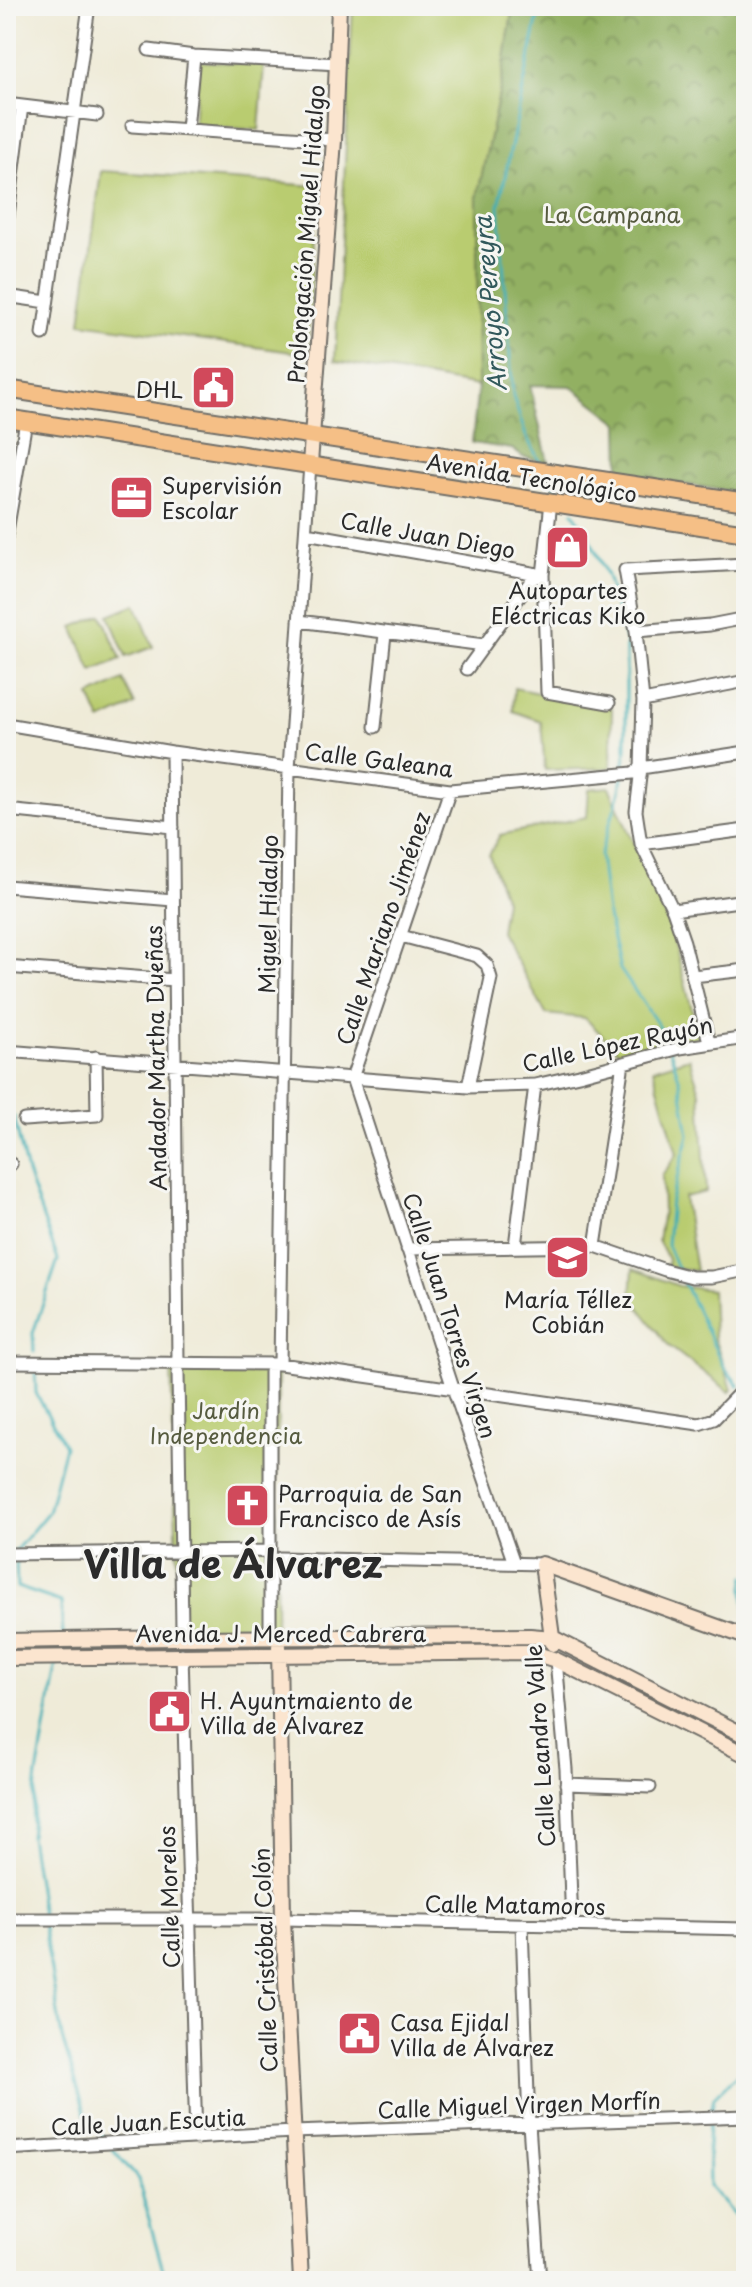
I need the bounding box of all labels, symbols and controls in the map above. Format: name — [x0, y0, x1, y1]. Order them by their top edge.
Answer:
street label: Prolongación Miguel Hidalgo — [278, 84, 332, 384]
park label: La Campana — [544, 197, 681, 230]
water label: Arroyo Pereyra — [463, 213, 515, 393]
public building icon: DHL — [190, 364, 238, 412]
place label: DHL — [136, 372, 183, 405]
street label: Avenida Tecnológico — [424, 444, 640, 510]
place label: Supervisión Escolar — [162, 468, 282, 526]
office icon: Supervisión Escolar — [107, 473, 155, 521]
street label: Calle Juan Diego — [338, 502, 518, 566]
shop icon: Autopartes Eléctricas Kiko — [544, 524, 592, 572]
place label: Autopartes Eléctricas Kiko — [491, 573, 645, 631]
street label: Calle Galeana — [303, 734, 455, 784]
street label: Calle Mariano Jiménez — [327, 807, 437, 1049]
street label: Miguel Hidalgo — [249, 834, 285, 994]
street label: Andador Martha Dueñas — [136, 925, 174, 1191]
street label: Calle López Rayón — [519, 1007, 715, 1079]
street label: Calle Juan Torres Virgen — [396, 1188, 506, 1442]
school or university icon: María Téllez Cobián — [544, 1233, 592, 1281]
place label: María Téllez Cobián — [504, 1282, 632, 1340]
park label: Jardín Independencia — [150, 1393, 303, 1451]
place label: Parroquia de San Francisco de Asís — [278, 1476, 462, 1534]
church icon: Parroquia de San Francisco de Asís — [223, 1481, 271, 1529]
district label: Villa de Álvarez — [83, 1534, 383, 1591]
street label: Avenida J. Merced Cabrera — [136, 1616, 427, 1649]
street label: Calle Leandro Valle — [515, 1644, 563, 1848]
place label: H. Ayuntmaiento de Villa de Álvarez — [200, 1683, 413, 1741]
public building icon: H. Ayuntmaiento de Villa de Álvarez — [145, 1688, 193, 1736]
street label: Calle Morelos — [149, 1825, 187, 1969]
street label: Calle Cristóbal Colón — [244, 1847, 284, 2073]
street label: Calle Matamoros — [424, 1886, 606, 1922]
place label: Casa Ejidal Villa de Álvarez — [390, 2005, 554, 2063]
public building icon: Casa Ejidal Villa de Álvarez — [335, 2010, 383, 2058]
street label: Calle Miguel Virgen Morfín — [377, 2083, 661, 2125]
street label: Calle Juan Escutia — [50, 2099, 247, 2143]

